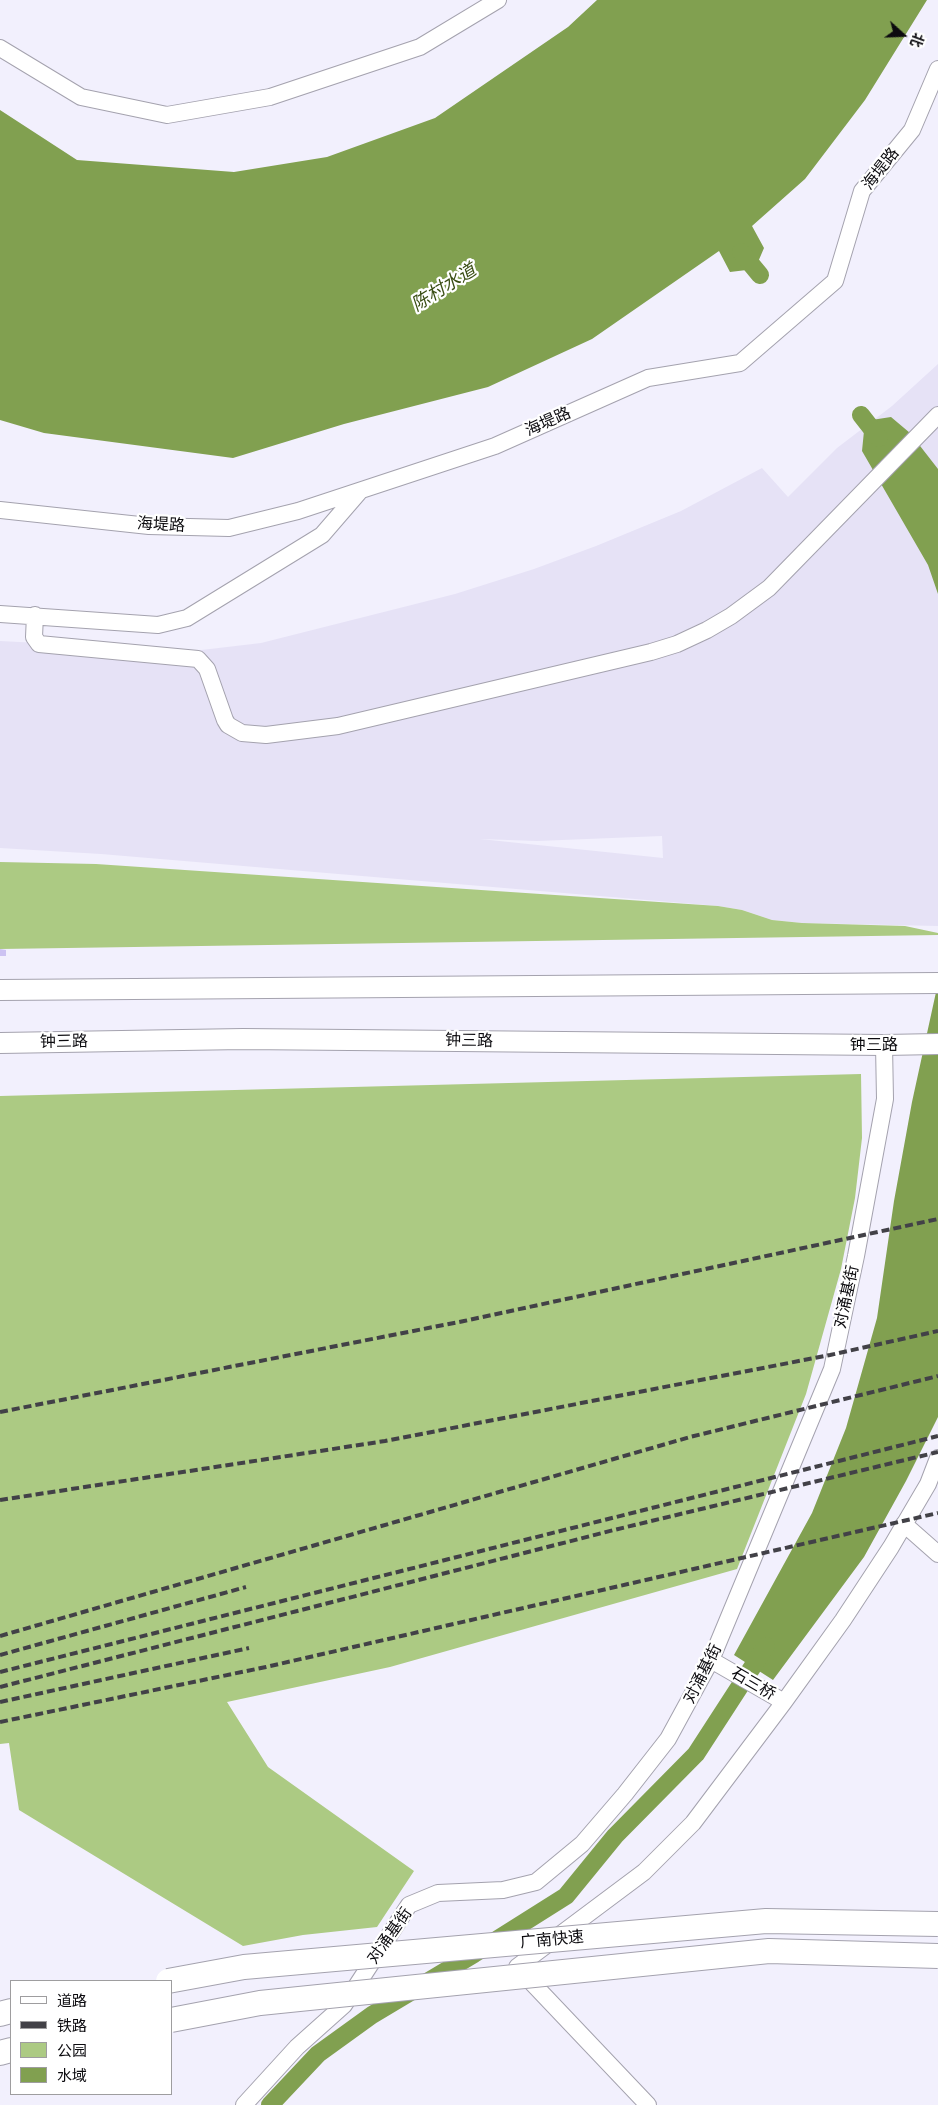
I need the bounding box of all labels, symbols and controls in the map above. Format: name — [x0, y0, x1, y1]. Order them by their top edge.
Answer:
north arrow — [878, 10, 928, 60]
text: 北 — [906, 30, 928, 50]
street label: 海堤路 — [859, 144, 903, 194]
water label: 陈村水道 — [408, 260, 480, 316]
street label: 海堤路 — [522, 403, 574, 441]
street label: 海堤路 — [137, 514, 185, 536]
street label: 钟三路 — [445, 1031, 493, 1051]
street label: 钟三路 — [40, 1032, 88, 1052]
street label: 钟三路 — [850, 1035, 898, 1055]
street label: 对涌基街 — [831, 1264, 863, 1330]
street label: 对涌基街 — [680, 1641, 726, 1707]
street label: 石三桥 — [727, 1664, 779, 1704]
street label: 对涌基街 — [364, 1904, 416, 1968]
street label: 广南快速 — [519, 1928, 585, 1952]
legend — [10, 1980, 172, 2095]
text: 道路 — [57, 1991, 87, 2010]
text: 铁路 — [57, 2016, 87, 2035]
text: 公园 — [57, 2041, 87, 2060]
text: 水域 — [57, 2066, 87, 2085]

